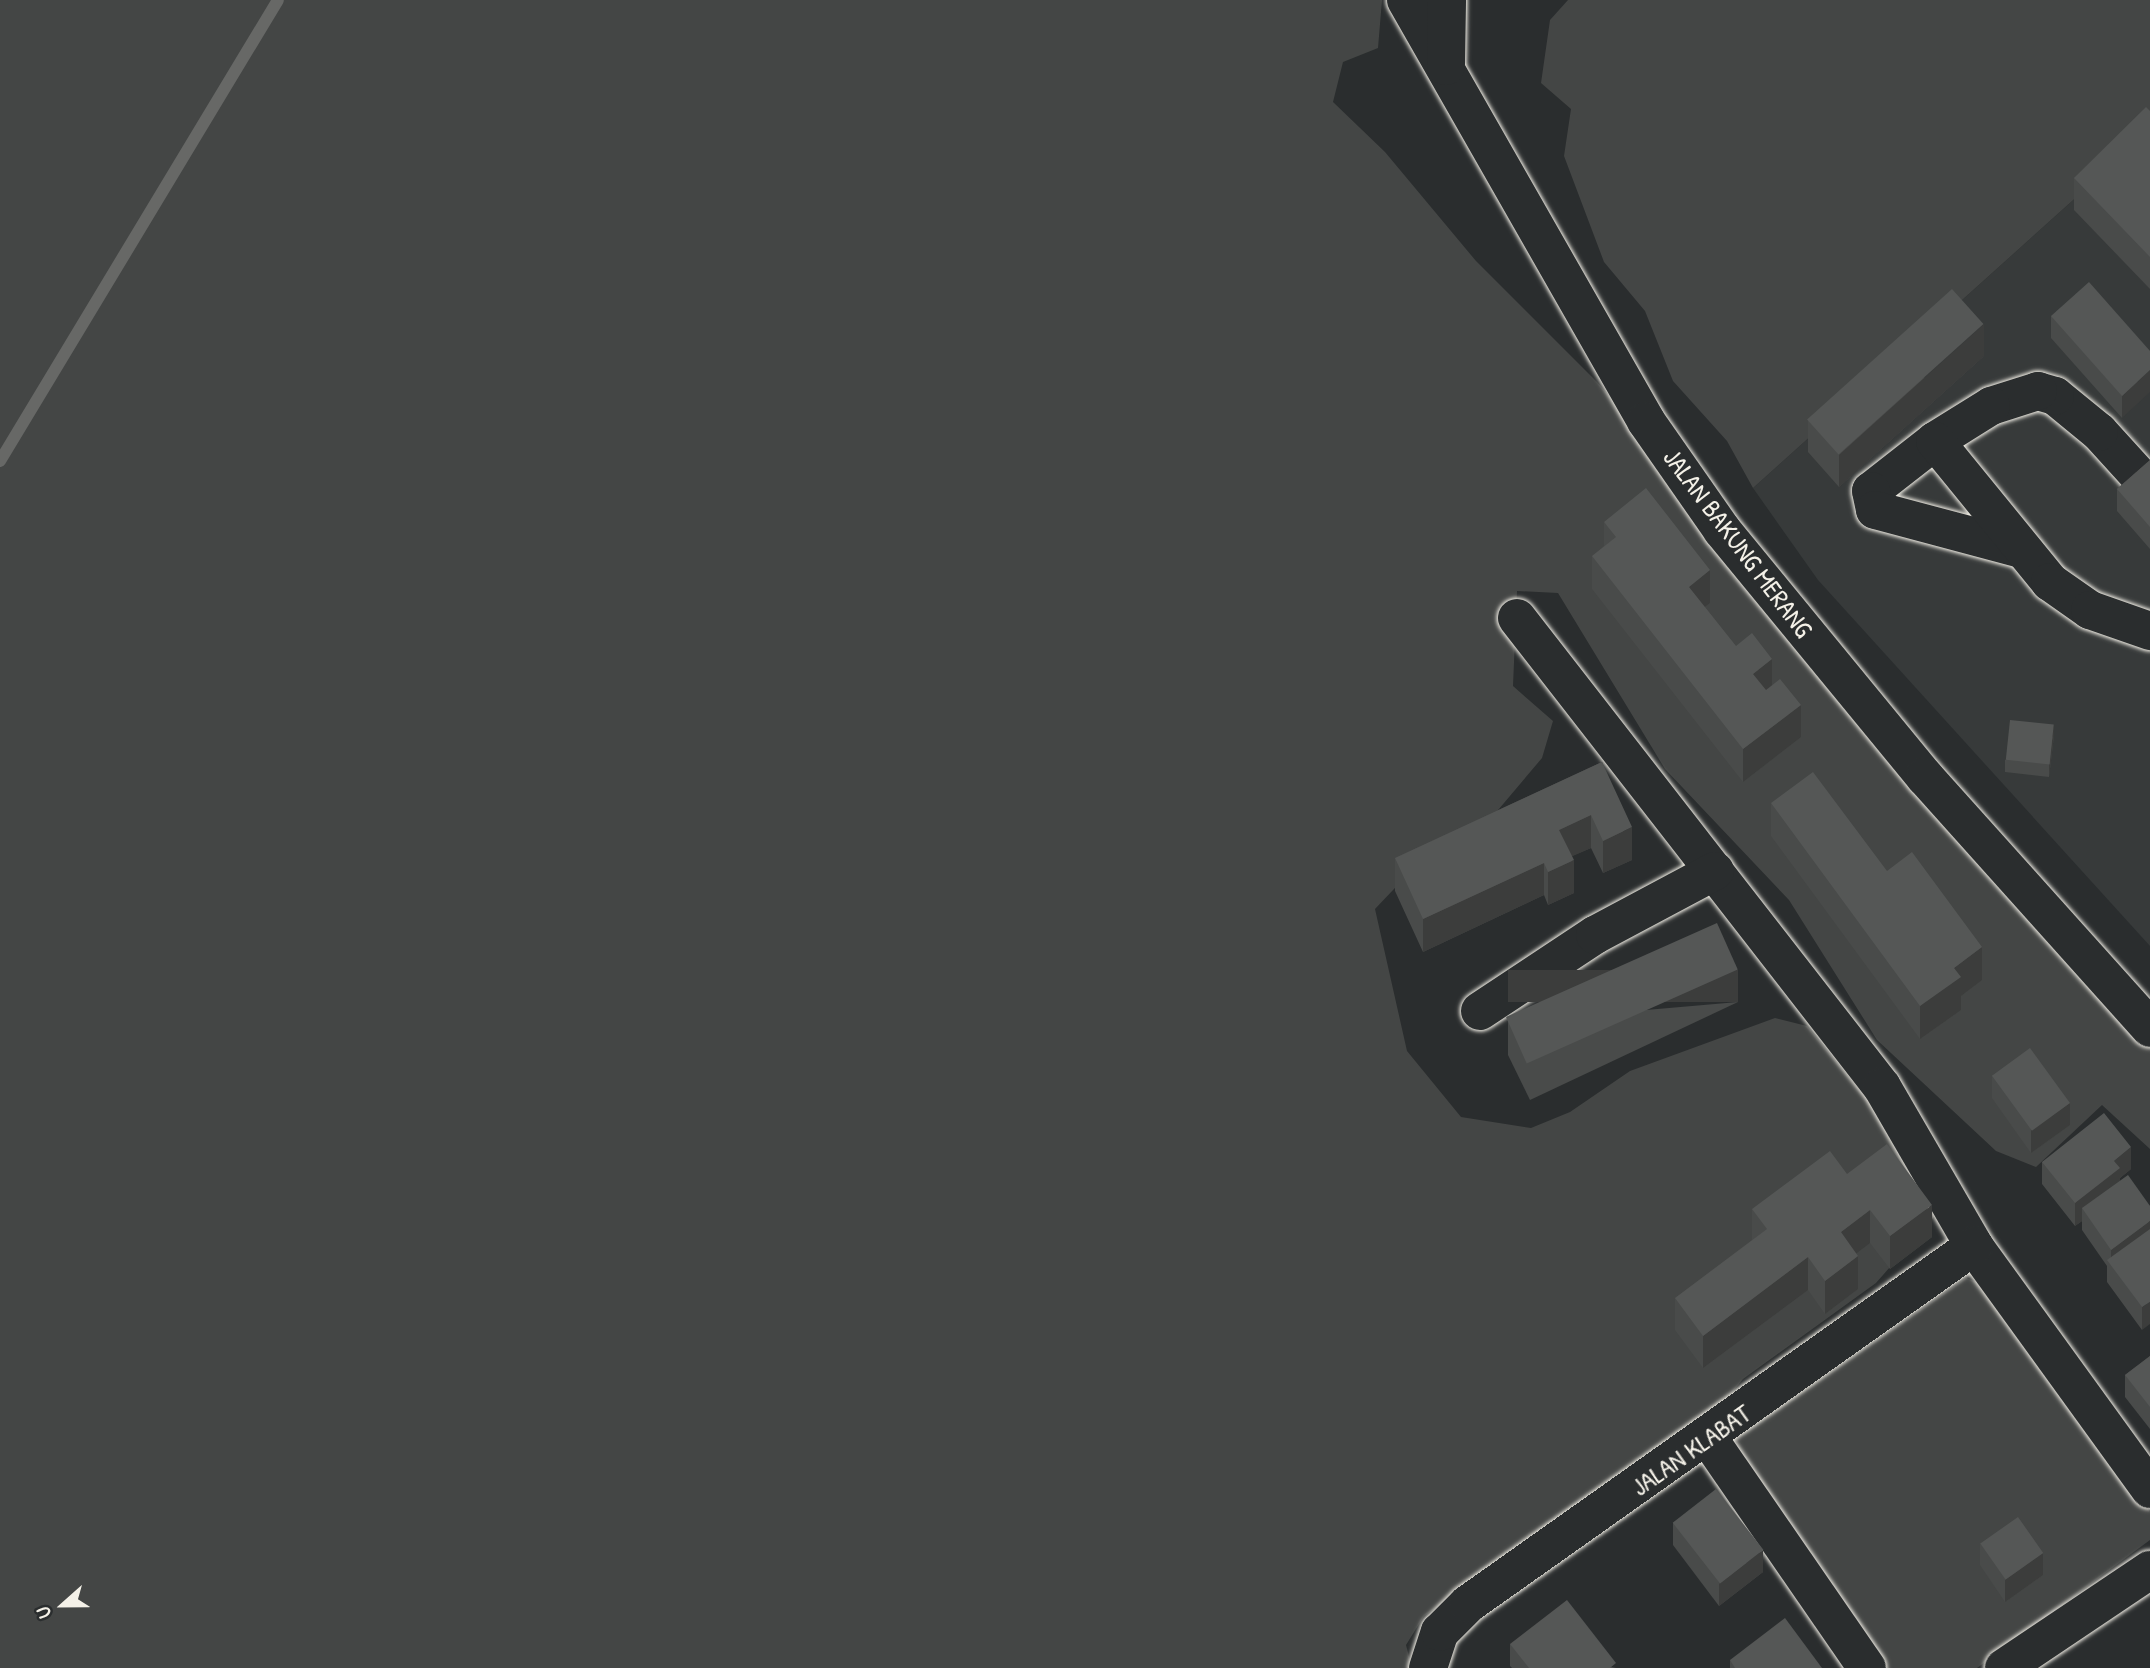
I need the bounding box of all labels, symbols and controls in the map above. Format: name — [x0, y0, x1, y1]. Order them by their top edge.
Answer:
street label: JALAN BAKUNG MERANG — [1657, 442, 1819, 644]
street label: JALAN KLABAT — [1625, 1398, 1757, 1502]
north arrow — [28, 1570, 98, 1640]
text: U — [29, 1603, 57, 1622]

